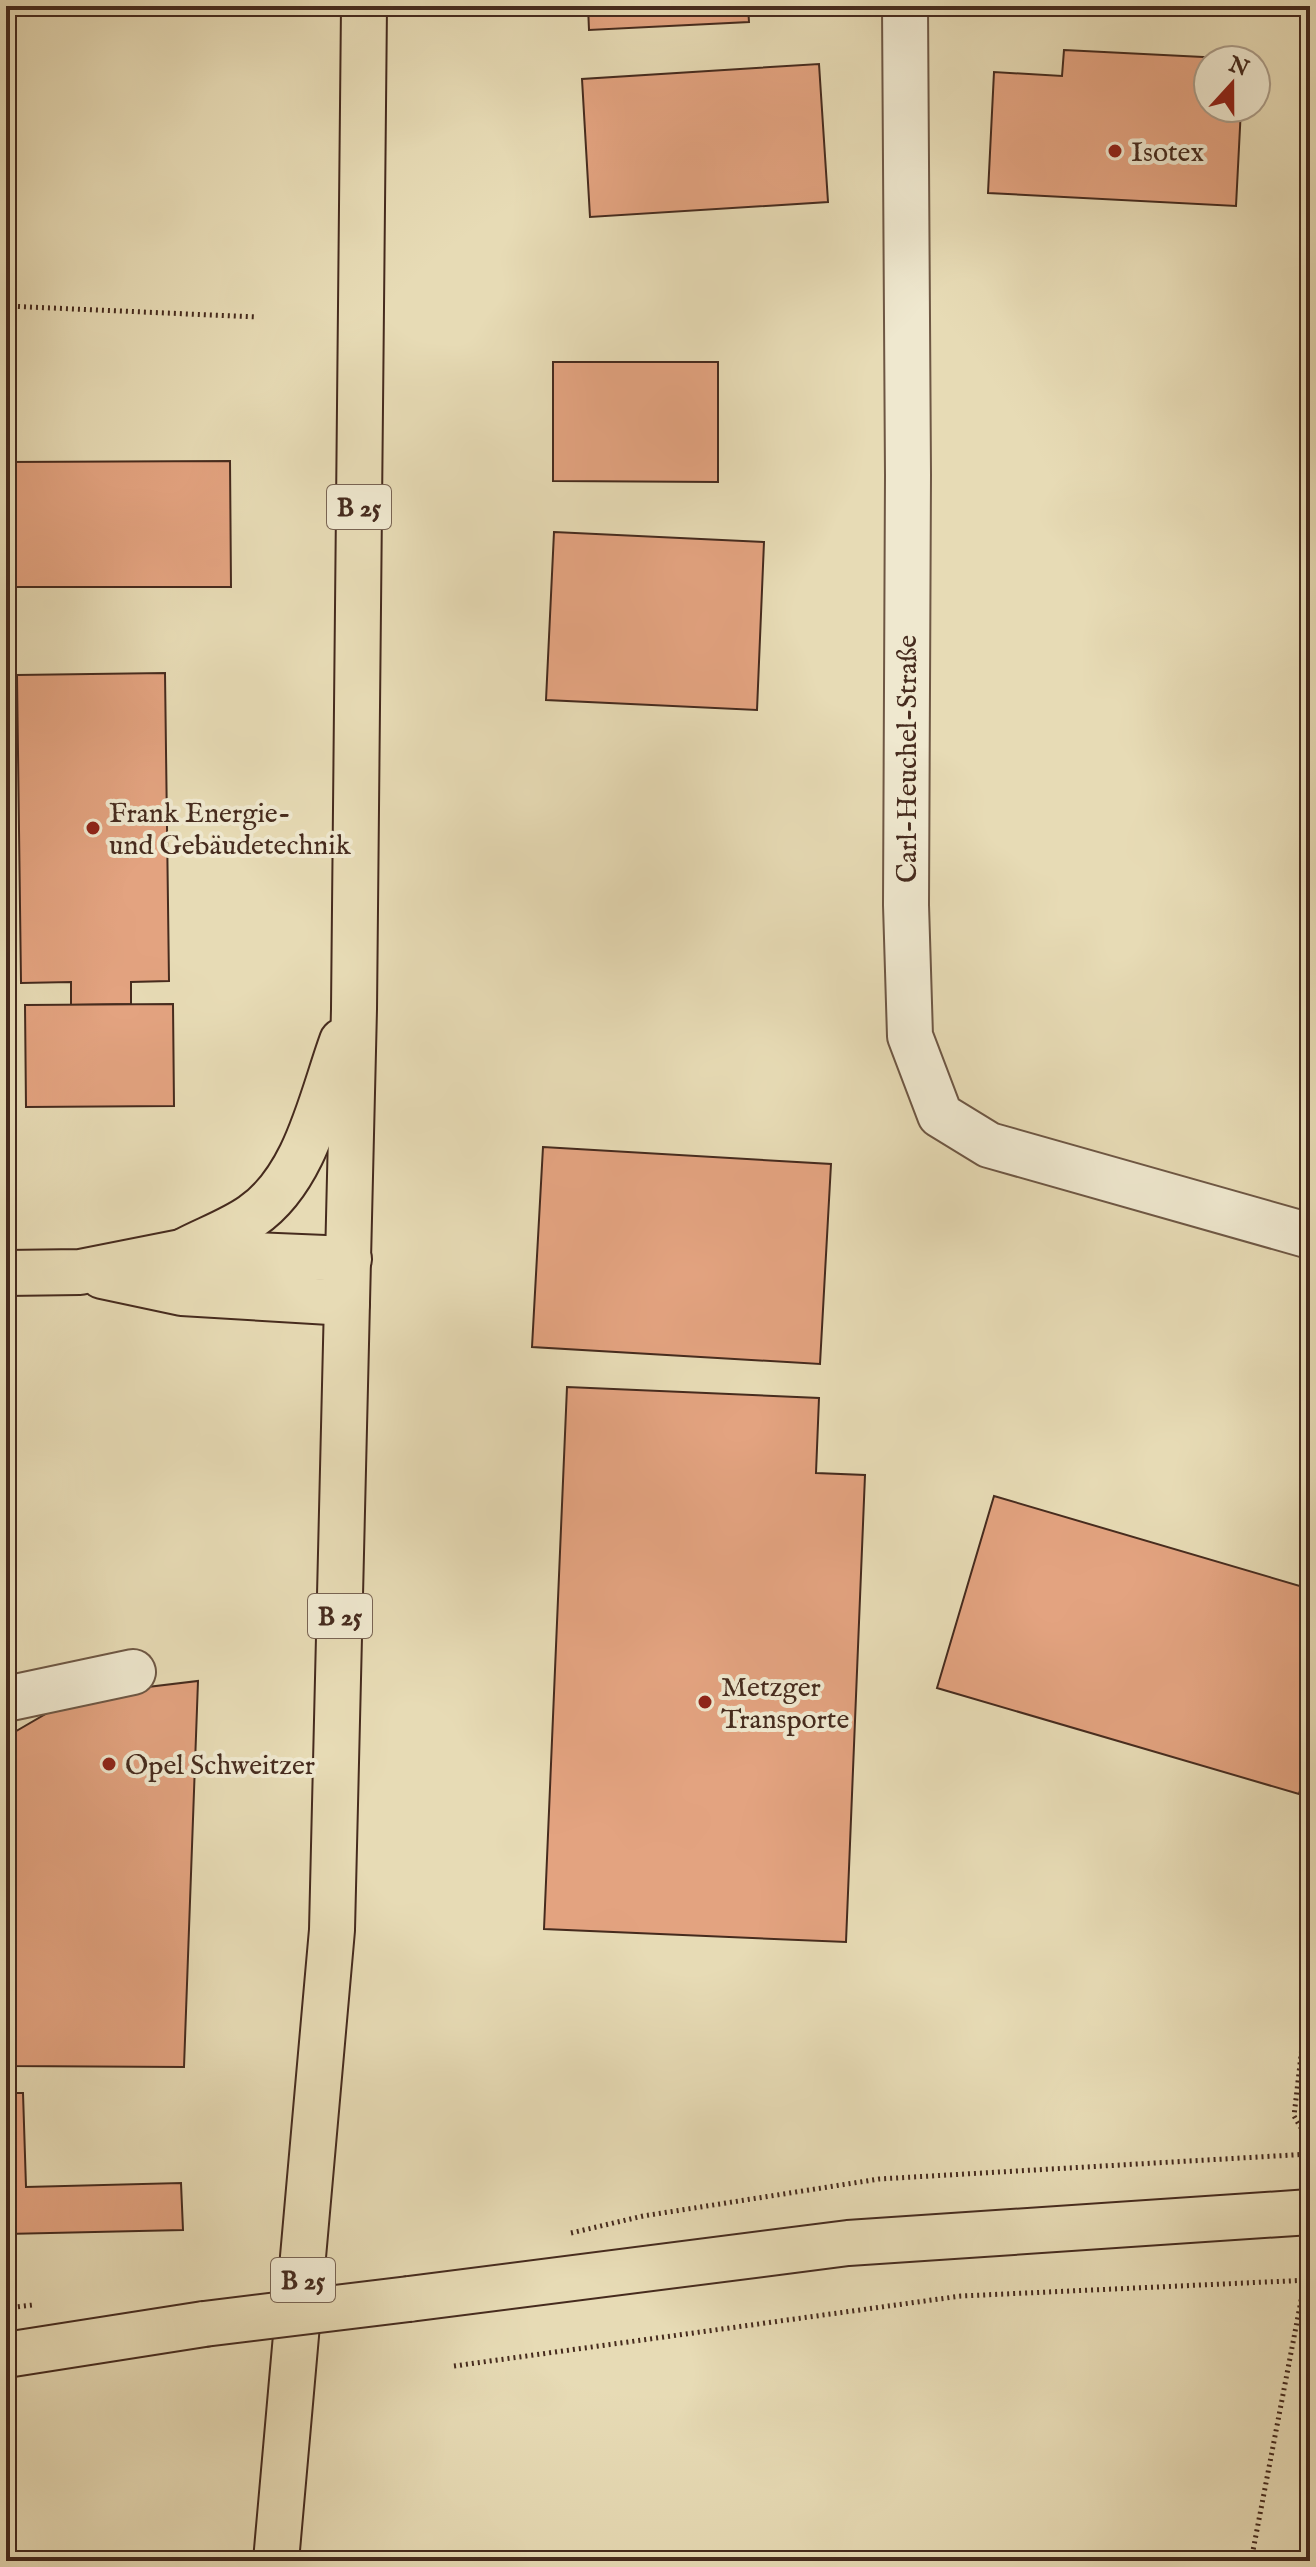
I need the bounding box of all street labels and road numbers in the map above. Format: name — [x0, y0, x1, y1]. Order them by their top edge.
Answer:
road number: B 25 — [327, 485, 391, 529]
street label: Carl-Heuchel-Straße — [891, 635, 926, 883]
road number: B 25 — [308, 1594, 372, 1638]
road number: B 25 — [271, 2258, 335, 2302]

